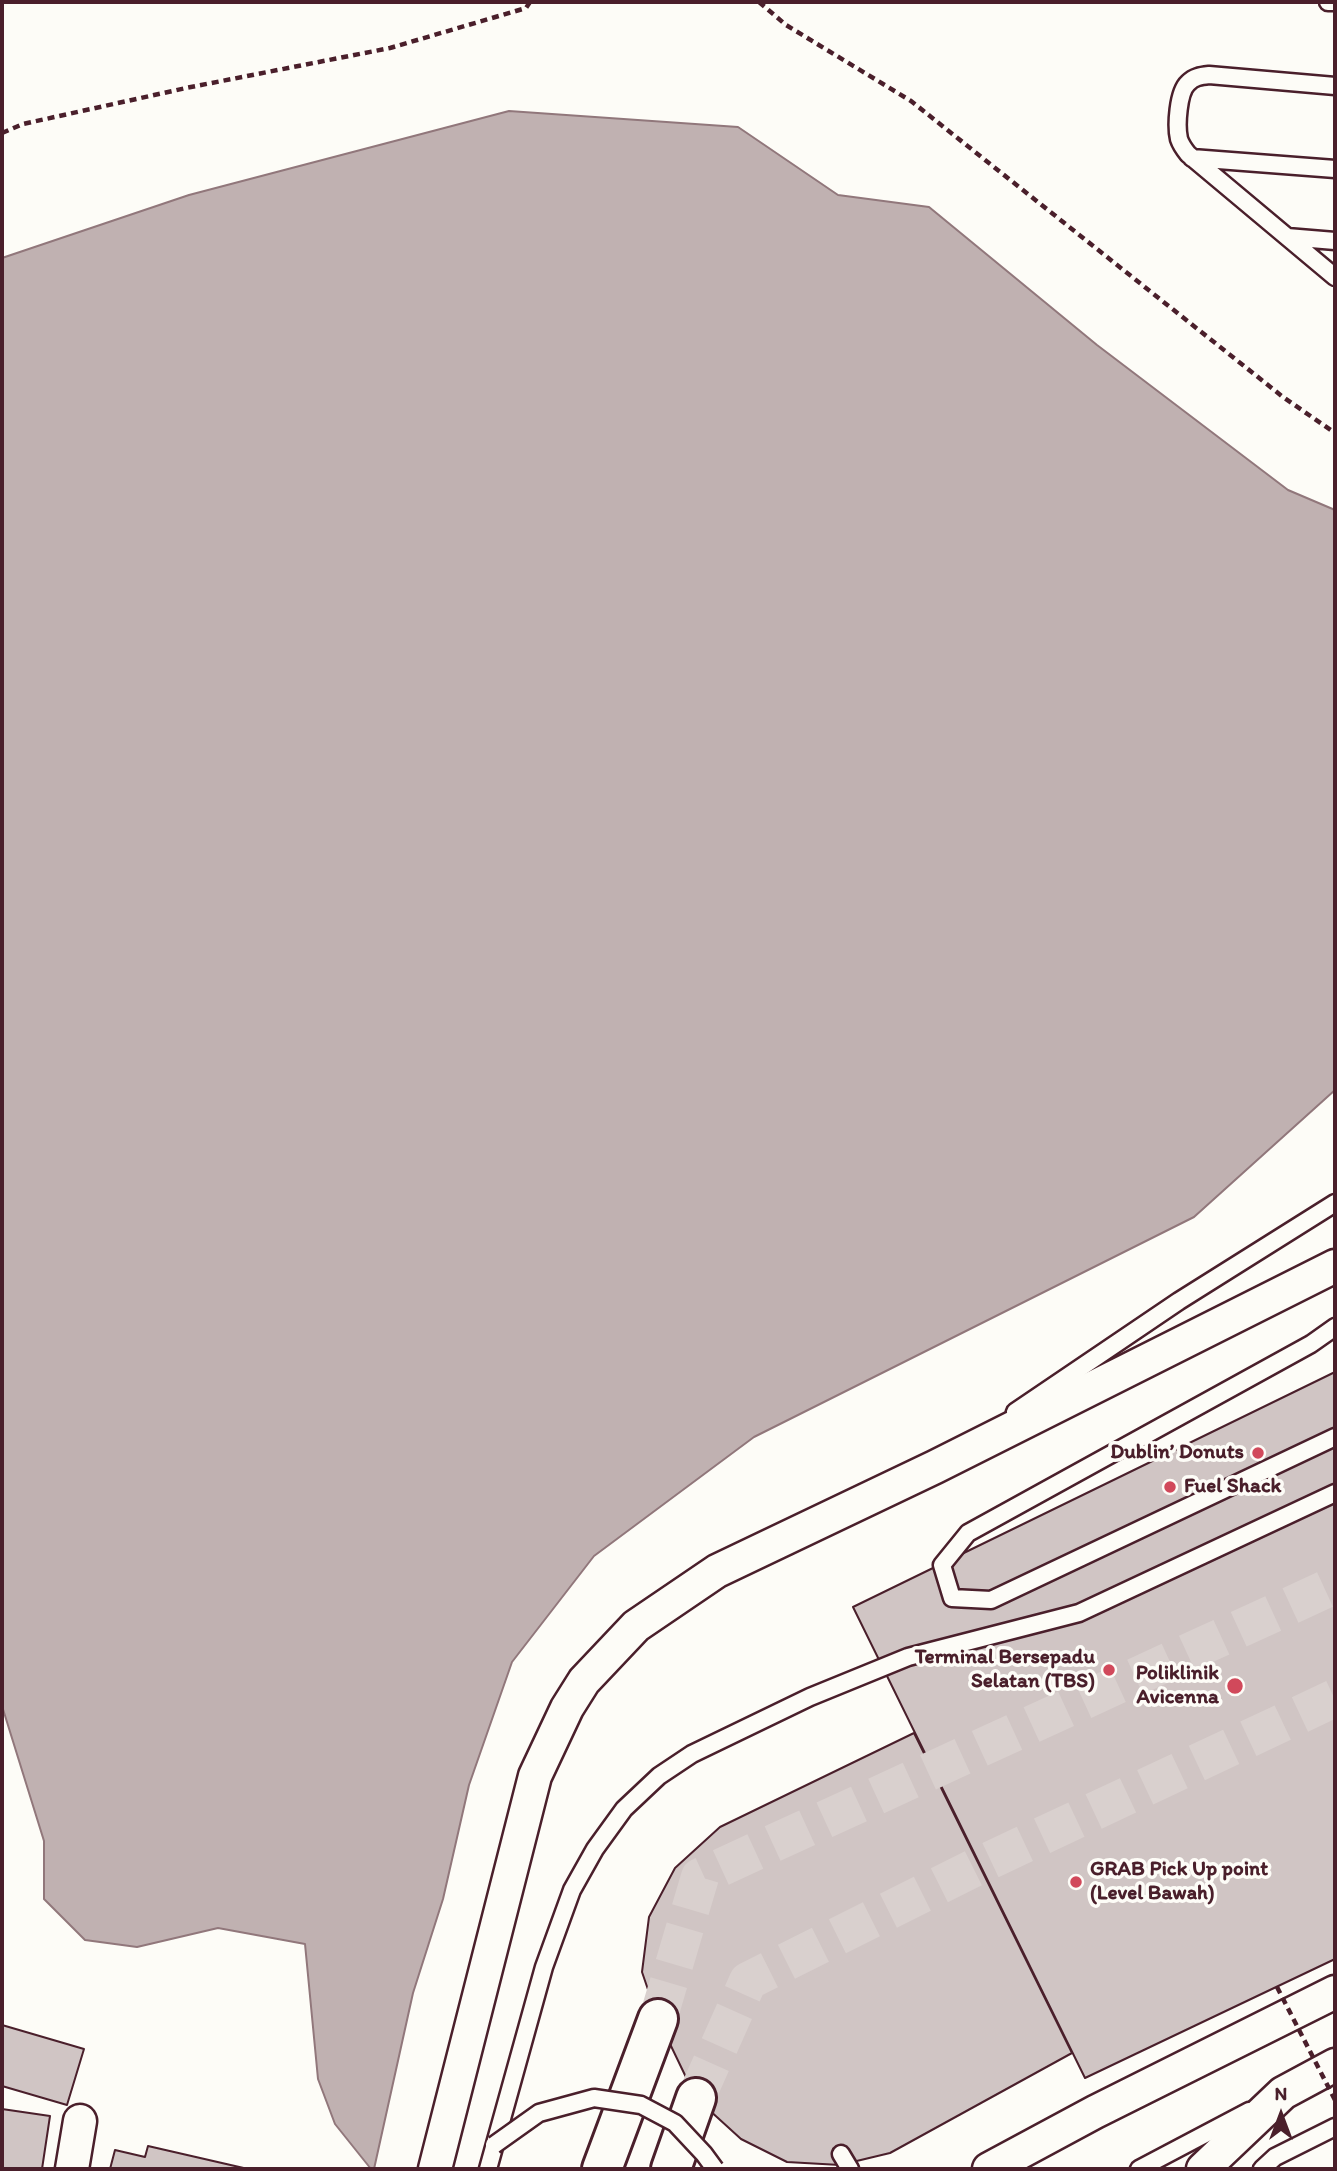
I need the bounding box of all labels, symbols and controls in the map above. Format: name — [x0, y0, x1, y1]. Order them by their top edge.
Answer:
place label: Dublin’ Donuts — [1110, 1440, 1244, 1466]
marker: Dublin’ Donuts — [1250, 1445, 1266, 1461]
place label: Fuel Shack — [1184, 1474, 1281, 1500]
marker: Fuel Shack — [1162, 1479, 1178, 1495]
place label: Terminal Bersepadu Selatan (TBS) — [915, 1645, 1095, 1695]
place label: Poliklinik Avicenna — [1136, 1661, 1219, 1711]
marker: Terminal Bersepadu Selatan (TBS) — [1101, 1662, 1117, 1678]
marker: Poliklinik Avicenna — [1225, 1676, 1245, 1696]
place label: GRAB Pick Up point (Level Bawah) — [1090, 1857, 1268, 1907]
marker: GRAB Pick Up point (Level Bawah) — [1068, 1874, 1084, 1890]
north arrow — [1246, 2080, 1316, 2150]
text: N — [1275, 2082, 1287, 2105]

